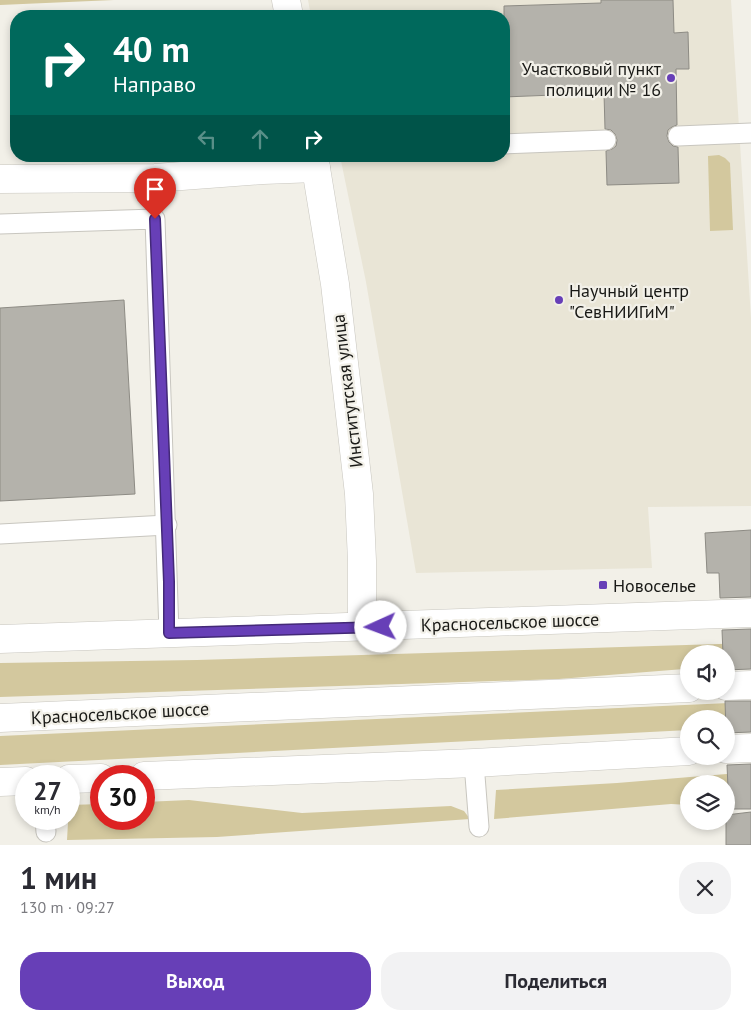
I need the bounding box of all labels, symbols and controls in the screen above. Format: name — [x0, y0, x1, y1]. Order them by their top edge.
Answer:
text: 40 m — [113, 26, 190, 72]
icon: right — [30, 30, 95, 95]
place label: Участковый пункт полиции № 16 — [522, 57, 662, 101]
text: Направо — [113, 70, 196, 98]
marker: Участковый пункт полиции № 16 — [665, 72, 677, 84]
icon: left — [193, 125, 221, 153]
icon: ahead — [246, 125, 274, 153]
icon: right — [299, 125, 327, 153]
pin — [134, 168, 176, 219]
icon: arrive — [141, 175, 169, 203]
place label: Научный центр "СевНИИГиМ" — [569, 279, 689, 323]
marker: Научный центр "СевНИИГиМ" — [553, 294, 565, 306]
street label: Институтская улица — [326, 313, 368, 469]
place label: Новоселье — [613, 574, 696, 597]
marker: Новоселье — [597, 579, 609, 591]
position arrow — [354, 600, 406, 652]
street label: Красносельское шоссе — [420, 607, 600, 637]
map controls — [680, 645, 735, 830]
button: sound — [680, 645, 735, 700]
street label: Красносельское шоссе — [30, 697, 210, 729]
button: search — [680, 710, 735, 765]
speed limit sign: 30 — [90, 765, 155, 830]
text: 27 — [33, 775, 62, 807]
button: layers — [680, 775, 735, 830]
text: km/h — [34, 802, 61, 817]
text: 1 мин — [20, 858, 97, 897]
button: close — [679, 862, 731, 914]
text: 130 m · 09:27 — [20, 897, 115, 917]
button: Выход — [20, 952, 371, 1010]
button: Поделиться — [381, 952, 731, 1010]

